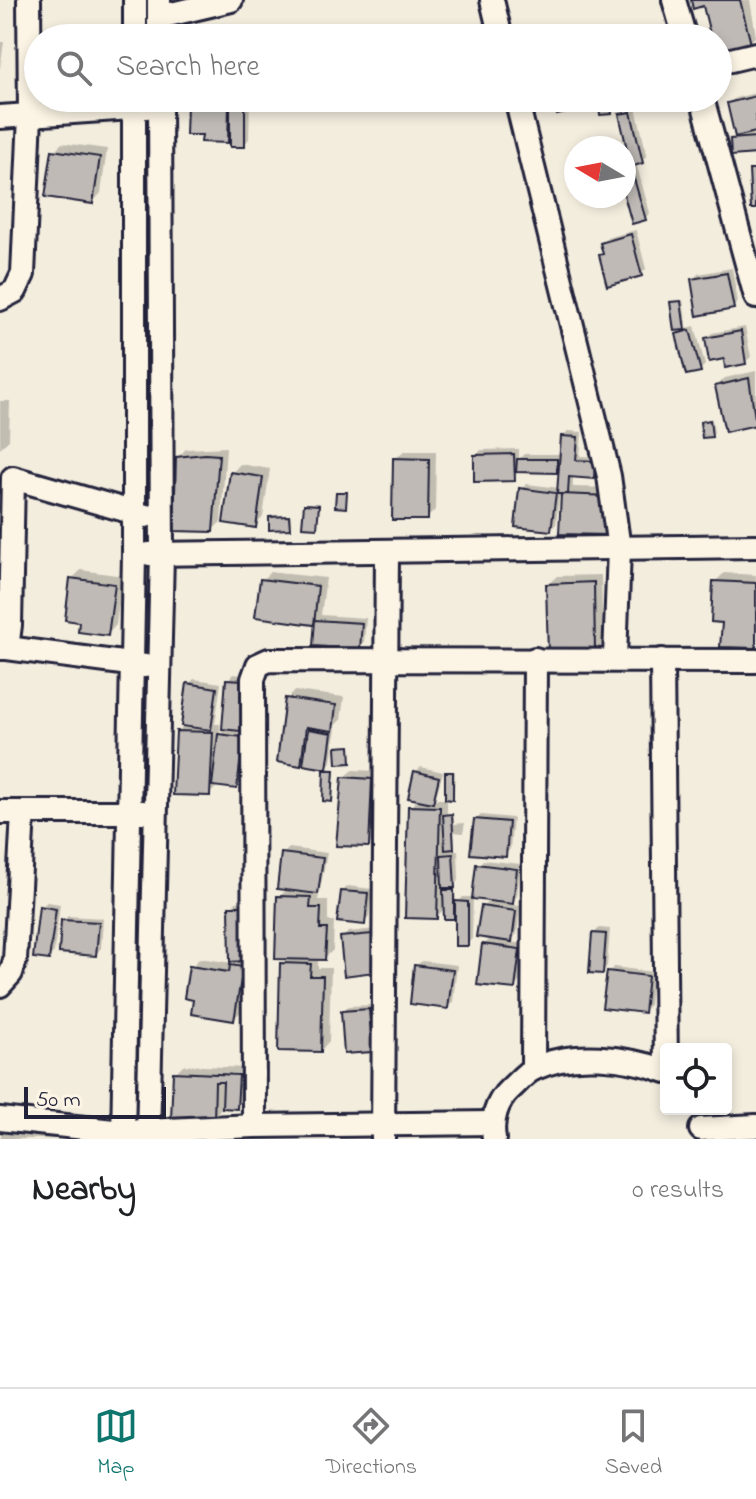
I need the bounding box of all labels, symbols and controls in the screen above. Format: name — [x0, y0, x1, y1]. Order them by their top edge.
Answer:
search box — [24, 24, 732, 112]
icon: search — [52, 46, 96, 90]
text: Search here — [116, 46, 260, 90]
north arrow — [564, 136, 636, 208]
map controls — [660, 1043, 732, 1115]
button: locate — [660, 1043, 732, 1115]
scale bar — [24, 1083, 166, 1119]
text: 50 m — [36, 1085, 81, 1117]
text: Nearby — [32, 1166, 136, 1216]
text: 0 results — [632, 1172, 724, 1210]
tab: Map — [94, 1404, 138, 1484]
tab: Directions — [326, 1404, 417, 1484]
tab: Saved — [605, 1404, 662, 1484]

